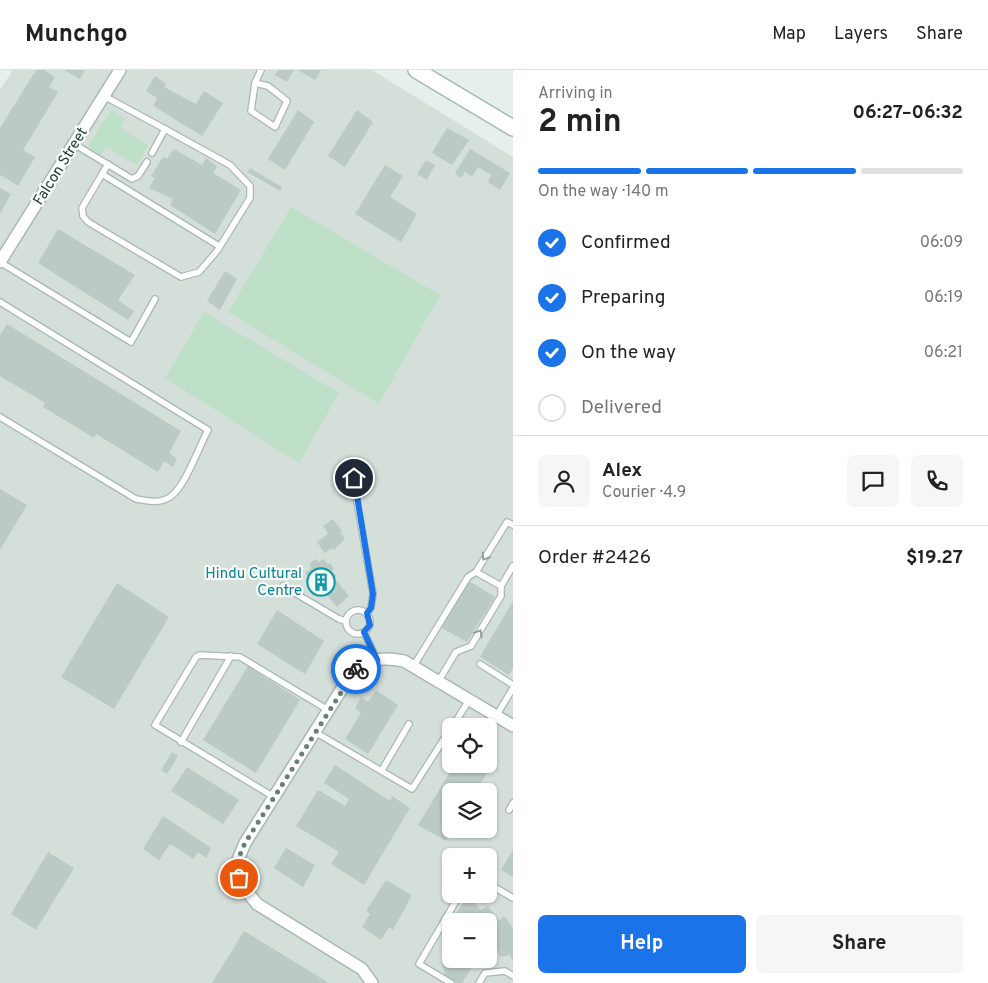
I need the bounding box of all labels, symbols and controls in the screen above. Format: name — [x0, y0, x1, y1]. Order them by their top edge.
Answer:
text: Munchgo — [25, 20, 128, 50]
text: Map — [772, 23, 806, 46]
text: Layers — [834, 23, 888, 46]
text: Share — [916, 23, 963, 46]
text: Arriving in — [538, 84, 613, 104]
text: 06:27–06:32 — [853, 101, 963, 125]
text: 2 min — [538, 103, 622, 143]
street label: Falcon Street — [30, 124, 93, 209]
text: On the way · 140 m — [538, 182, 669, 202]
icon: check — [538, 229, 566, 257]
text: Confirmed — [581, 231, 671, 255]
text: 06:09 — [920, 233, 963, 253]
icon: check — [538, 284, 566, 312]
text: Preparing — [581, 286, 665, 310]
text: 06:19 — [924, 288, 963, 308]
icon: check — [538, 339, 566, 367]
text: On the way — [581, 341, 676, 365]
text: 06:21 — [924, 343, 963, 363]
text: Delivered — [581, 396, 662, 420]
button: person — [538, 455, 590, 507]
button: chat — [847, 455, 899, 507]
button: phone — [911, 455, 963, 507]
pin — [333, 457, 375, 499]
text: Alex — [602, 459, 642, 483]
icon: home — [340, 464, 368, 492]
text: Courier · 4.9 — [602, 483, 686, 503]
text: Order #2426 — [538, 546, 651, 570]
text: $19.27 — [906, 546, 963, 570]
one-way arrow — [482, 551, 491, 560]
place label: Hindu Cultural Centre — [205, 565, 302, 601]
building icon: Hindu Cultural Centre — [306, 567, 336, 597]
one-way arrow — [472, 629, 482, 638]
courier — [331, 644, 381, 694]
icon: bike — [342, 655, 370, 683]
map controls — [442, 718, 497, 968]
button: locate — [442, 718, 497, 773]
button: layers — [442, 783, 497, 838]
button: + — [442, 848, 497, 903]
pin — [218, 857, 260, 899]
icon: bag — [225, 864, 253, 892]
button: − — [442, 913, 497, 968]
button: Help — [538, 915, 746, 973]
button: Share — [756, 915, 963, 973]

